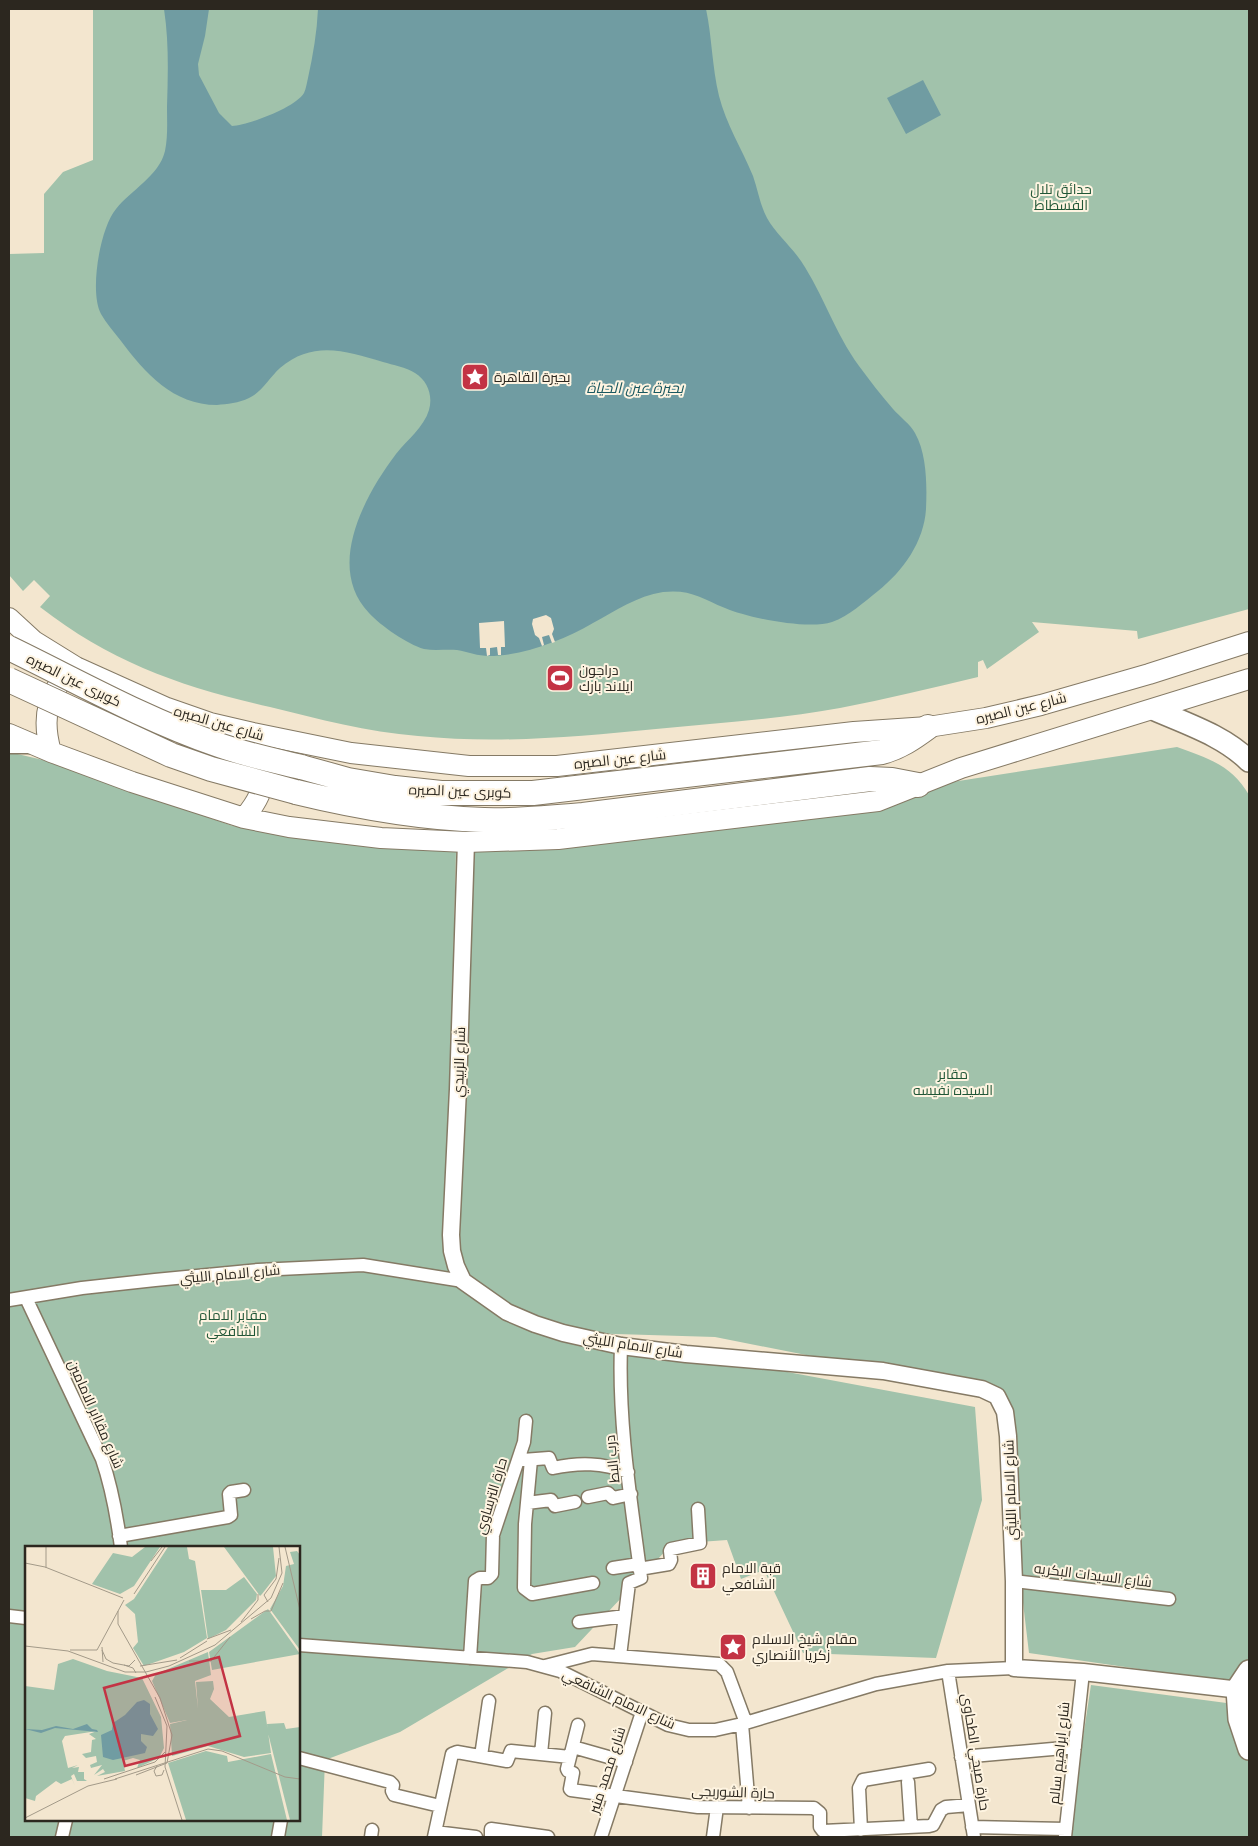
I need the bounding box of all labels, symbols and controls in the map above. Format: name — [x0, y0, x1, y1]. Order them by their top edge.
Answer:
park label: حدائق تلال الفسطاط — [1030, 180, 1092, 214]
place icon: بحيرة القاهرة — [460, 362, 490, 392]
place label: بحيرة القاهرة — [494, 368, 571, 386]
water label: بحيرة عين الحياة — [586, 378, 685, 397]
street label: كوبرى عين الصيره — [24, 649, 124, 711]
place label: دراجون ايلاند بارك — [579, 661, 633, 695]
sports icon: دراجون ايلاند بارك — [545, 663, 575, 693]
street label: شارع عين الصيره — [974, 688, 1068, 728]
street label: شارع عين الصيره — [172, 702, 266, 744]
street label: شارع عين الصيره — [573, 745, 667, 773]
street label: كوبرى عين الصيره — [408, 780, 512, 802]
street label: شارع الزبيدي — [449, 1026, 472, 1098]
park label: مقابر السيده نفيسه — [913, 1065, 993, 1099]
street label: شارع الامام الليثي — [179, 1261, 281, 1290]
park label: مقابر الامام الشافعي — [199, 1306, 267, 1343]
street label: شارع الامام الليثي — [581, 1328, 684, 1365]
street label: شارع مقاابر الامامين — [64, 1357, 128, 1471]
street label: درب البط — [601, 1434, 623, 1484]
street label: شارع الامام الليثي — [999, 1439, 1024, 1541]
street label: حارة الترساوي — [471, 1455, 514, 1537]
inset map — [25, 1546, 300, 1821]
place label: قبة الامام الشافعي — [722, 1559, 781, 1596]
street label: شارع السيدات البكريه — [1033, 1559, 1153, 1591]
building icon: قبة الامام الشافعي — [688, 1561, 718, 1591]
place label: مقام شيخ الاسلام زكريا الأنصاري — [752, 1630, 857, 1667]
place icon: مقام شيخ الاسلام زكريا الأنصاري — [718, 1632, 748, 1662]
street label: شارع الامام الشافعي — [558, 1665, 678, 1736]
street label: حارة صبحي الطحاوي — [955, 1692, 994, 1812]
street label: شارع ابراهيم سالم — [1045, 1701, 1074, 1805]
street label: شارع محمد منير — [584, 1724, 630, 1817]
street label: حارة الشوربجى — [691, 1782, 775, 1802]

